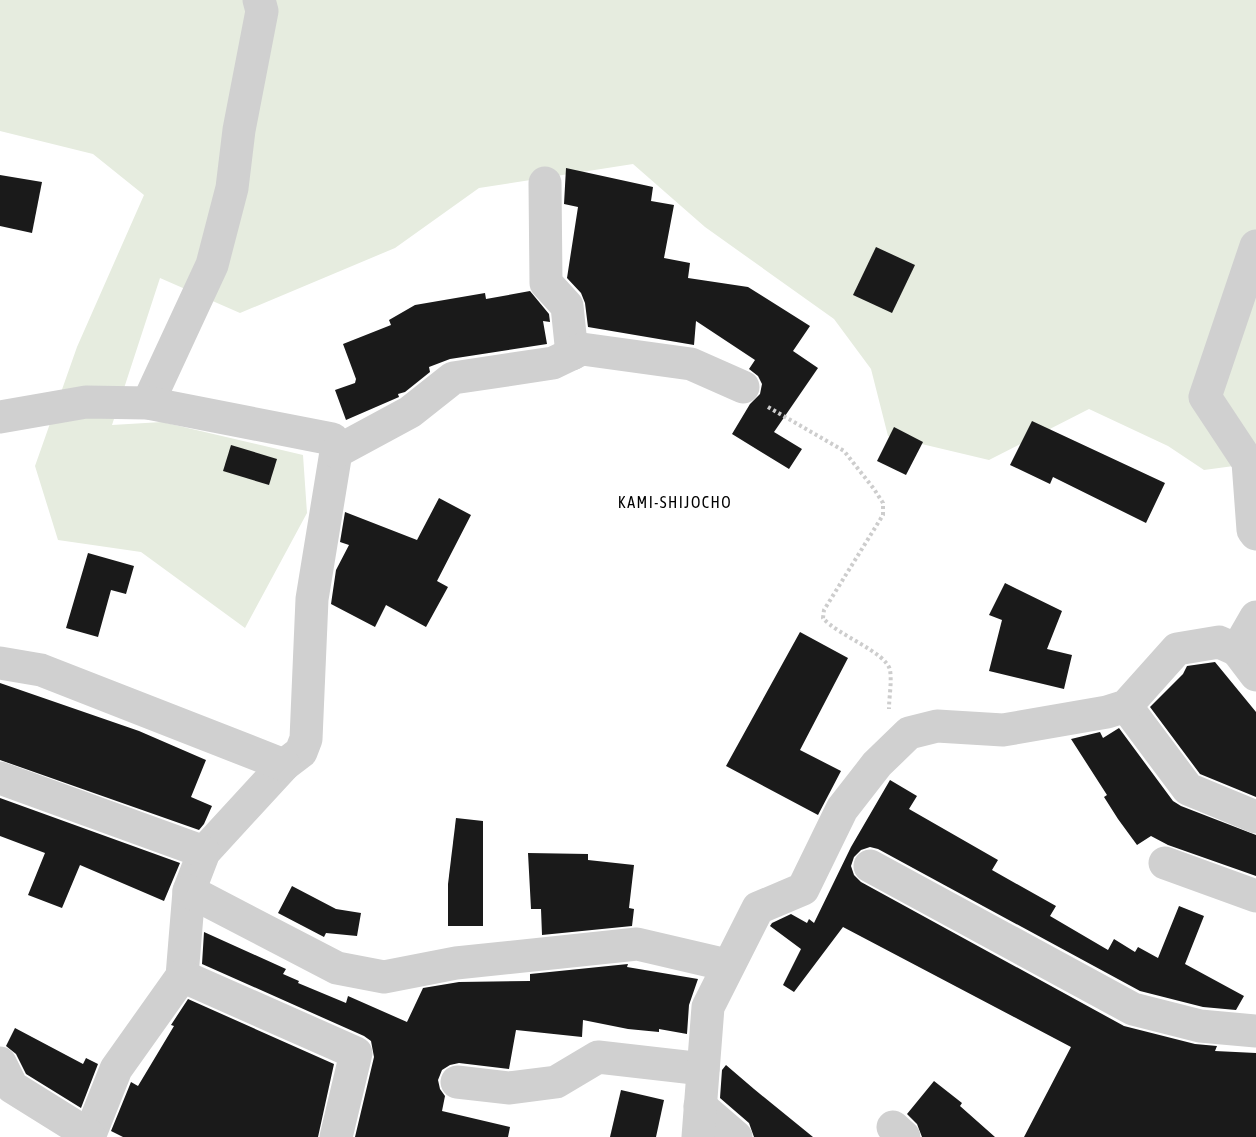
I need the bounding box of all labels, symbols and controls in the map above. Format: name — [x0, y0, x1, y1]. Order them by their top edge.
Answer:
district label: KAMI-SHIJOCHO — [618, 493, 732, 511]

